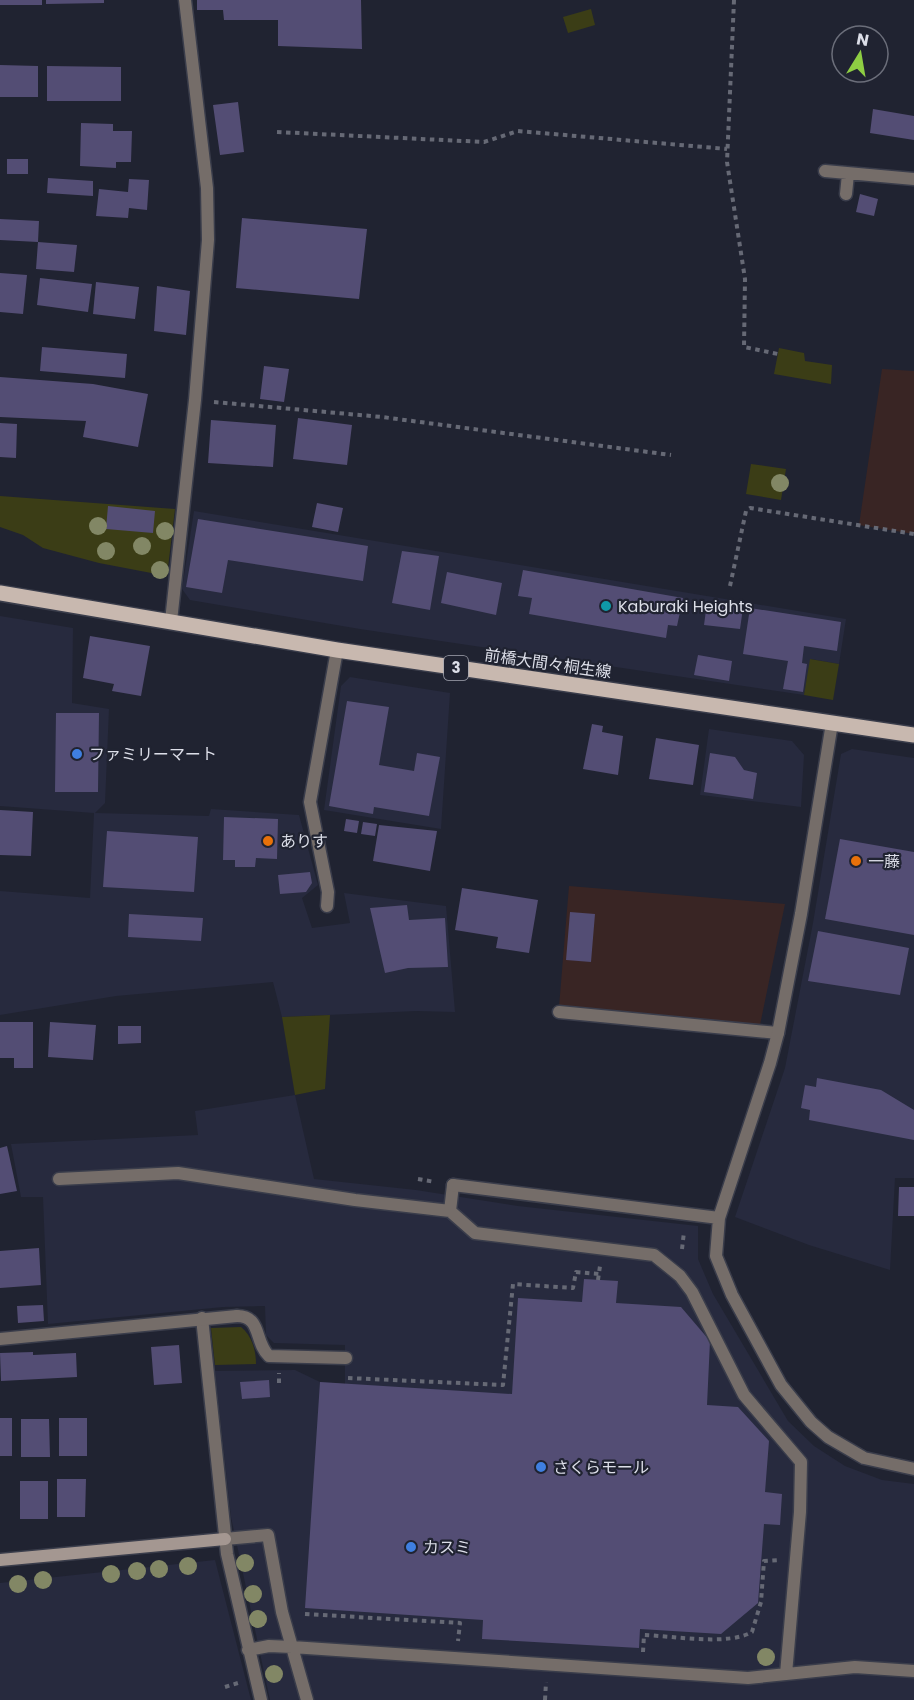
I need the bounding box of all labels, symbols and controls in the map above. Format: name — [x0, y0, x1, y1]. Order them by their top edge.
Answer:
north arrow — [830, 24, 890, 84]
text: N — [855, 27, 871, 52]
place label: Kaburaki Heights — [618, 595, 753, 618]
marker: Kaburaki Heights — [599, 599, 613, 613]
street label: 前橋大間々桐生線 — [483, 643, 613, 684]
road number: 3 — [444, 656, 468, 680]
place label: ファミリーマート — [89, 743, 217, 766]
marker: ファミリーマート — [70, 747, 84, 761]
place label: ありす — [280, 830, 328, 853]
marker: ありす — [261, 834, 275, 848]
place label: 一藤 — [868, 850, 900, 873]
marker: 一藤 — [849, 854, 863, 868]
place label: さくらモール — [553, 1456, 649, 1479]
marker: さくらモール — [534, 1460, 548, 1474]
place label: カスミ — [423, 1536, 471, 1559]
marker: カスミ — [404, 1540, 418, 1554]

